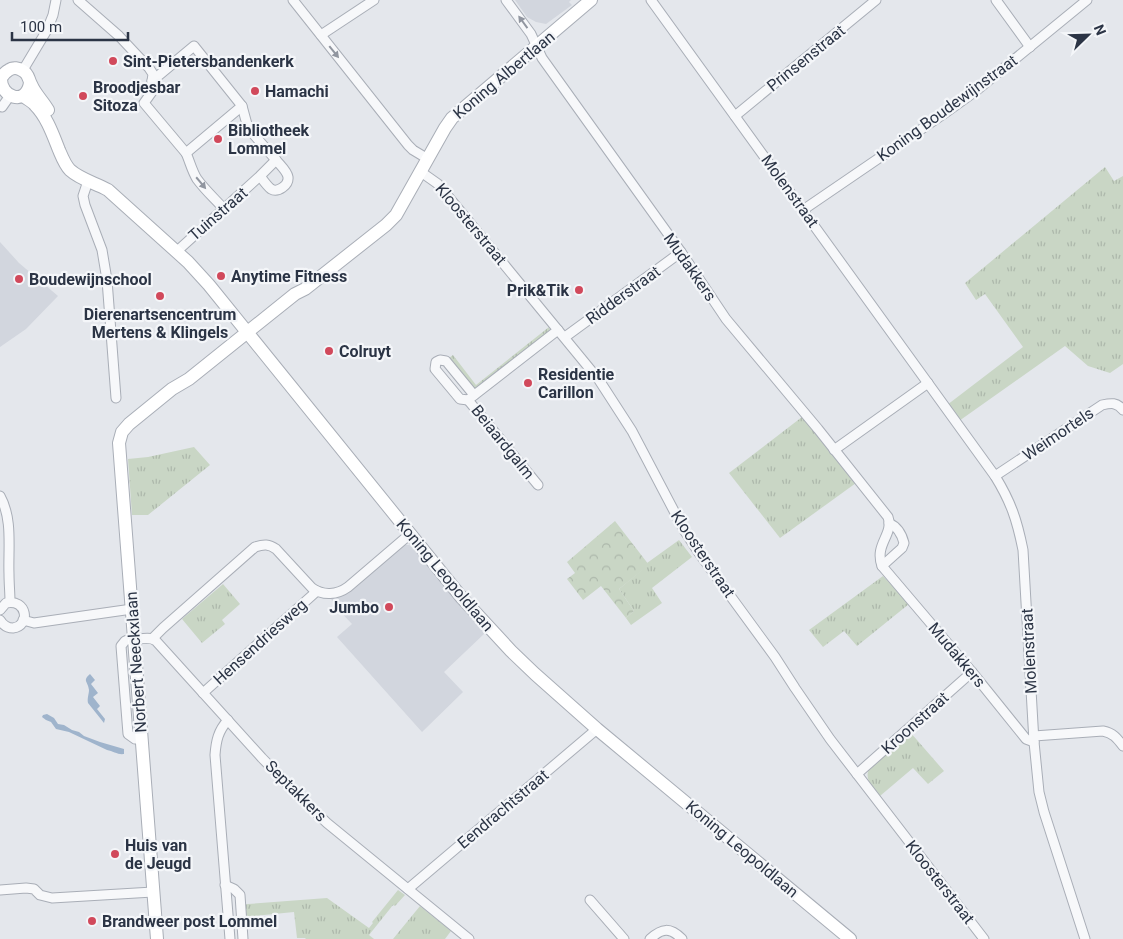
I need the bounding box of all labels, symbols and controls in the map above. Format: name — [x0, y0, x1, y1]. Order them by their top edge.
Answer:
scale bar — [12, 10, 129, 42]
north arrow — [1063, 10, 1113, 60]
one-way arrow — [517, 16, 528, 29]
text: 100 m — [20, 18, 62, 36]
street label: Prinsenstraat — [763, 21, 849, 95]
text: N — [1091, 22, 1109, 38]
street label: Koning Albertlaan — [449, 27, 559, 123]
one-way arrow — [329, 45, 340, 58]
street label: Koning Boudewijnstraat — [873, 51, 1021, 165]
place label: Sint-Pietersbandenkerk — [123, 52, 294, 71]
marker: Sint-Pietersbandenkerk — [107, 55, 119, 67]
place label: Broodjesbar Sitoza — [93, 78, 180, 115]
place label: Hamachi — [265, 82, 329, 101]
marker: Hamachi — [249, 85, 261, 97]
marker: Broodjesbar Sitoza — [77, 90, 89, 102]
place label: Bibliotheek Lommel — [228, 121, 310, 158]
marker: Bibliotheek Lommel — [212, 133, 224, 145]
street label: Molenstraat — [757, 151, 823, 231]
one-way arrow — [196, 177, 207, 190]
street label: Kloosterstraat — [431, 179, 511, 269]
street label: Tuinstraat — [185, 183, 251, 245]
street label: Mudakkers — [660, 229, 720, 305]
street label: Ridderstraat — [582, 262, 664, 328]
place label: Anytime Fitness — [231, 267, 347, 286]
place label: Boudewijnschool — [29, 270, 152, 289]
marker: Anytime Fitness — [215, 270, 227, 282]
marker: Boudewijnschool — [13, 273, 25, 285]
place label: Prik&Tik — [507, 281, 569, 300]
marker: Prik&Tik — [573, 284, 585, 296]
marker: Dierenartsencentrum Mertens & Klingels — [154, 290, 166, 302]
place label: Dierenartsencentrum Mertens & Klingels — [84, 305, 236, 342]
place label: Colruyt — [339, 342, 392, 361]
marker: Colruyt — [323, 345, 335, 357]
place label: Residentie Carillon — [538, 365, 615, 402]
marker: Residentie Carillon — [522, 377, 534, 389]
street label: Beiaardgalm — [467, 401, 539, 483]
street label: Weimortels — [1019, 403, 1097, 465]
street label: Kloosterstraat — [667, 507, 739, 601]
street label: Koning Leopoldlaan — [392, 515, 498, 635]
street label: Norbert Neeckxlaan — [122, 591, 150, 733]
street label: Hensendriesweg — [209, 595, 311, 689]
place label: Jumbo — [329, 598, 379, 617]
marker: Jumbo — [383, 601, 395, 613]
street label: Molenstraat — [1017, 608, 1041, 694]
street label: Mudakkers — [924, 619, 990, 691]
street label: Kroonstraat — [878, 688, 952, 758]
street label: Septakkers — [261, 756, 331, 826]
street label: Eendrachtstraat — [454, 765, 552, 853]
street label: Koning Leopoldlaan — [682, 796, 802, 902]
place label: Huis van de Jeugd — [125, 836, 191, 873]
street label: Kloosterstraat — [901, 836, 979, 928]
marker: Huis van de Jeugd — [109, 848, 121, 860]
place label: Brandweer post Lommel — [102, 912, 277, 931]
marker: Brandweer post Lommel — [86, 915, 98, 927]

